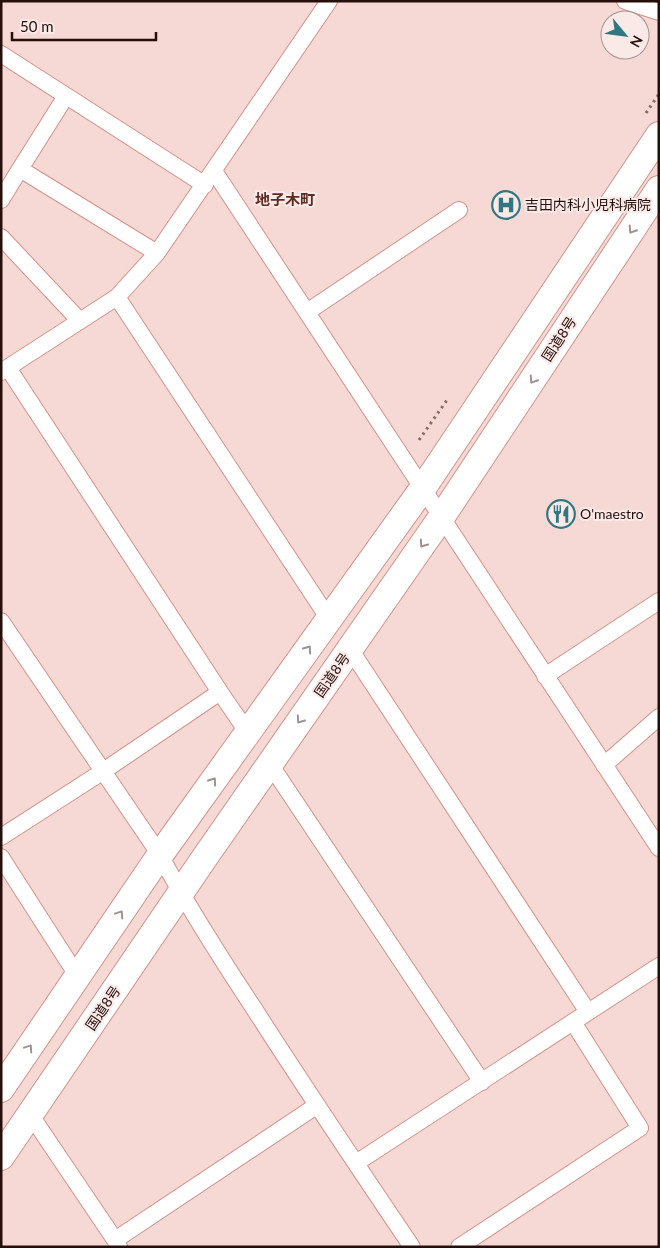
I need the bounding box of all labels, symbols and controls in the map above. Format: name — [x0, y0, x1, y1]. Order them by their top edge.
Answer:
scale bar — [12, 10, 156, 42]
north arrow — [600, 10, 650, 60]
text: 50 m — [20, 17, 54, 35]
text: N — [627, 33, 647, 50]
district label: 地子木町 — [255, 190, 315, 208]
hospital icon: 吉田内科小児科病院 — [491, 190, 521, 220]
place label: 吉田内科小児科病院 — [525, 196, 651, 213]
one-way arrow — [629, 224, 638, 233]
street label: 国道8号 — [538, 313, 579, 364]
one-way arrow — [529, 374, 539, 383]
restaurant icon: O'maestro — [546, 499, 576, 529]
place label: O'maestro — [580, 505, 644, 522]
one-way arrow — [420, 538, 429, 548]
one-way arrow — [302, 646, 310, 655]
street label: 国道8号 — [310, 649, 353, 700]
one-way arrow — [297, 715, 306, 724]
one-way arrow — [207, 777, 216, 787]
one-way arrow — [114, 910, 123, 920]
street label: 国道8号 — [82, 982, 124, 1033]
one-way arrow — [23, 1045, 32, 1054]

